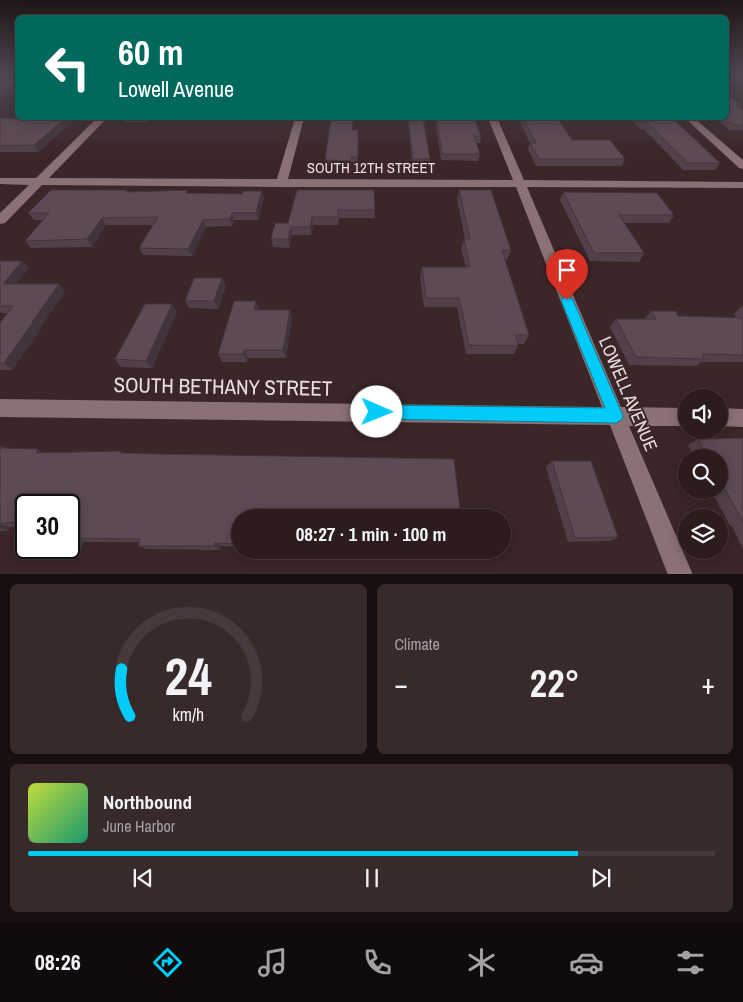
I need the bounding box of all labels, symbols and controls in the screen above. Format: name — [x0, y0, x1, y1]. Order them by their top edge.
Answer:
text: 60 m — [118, 29, 183, 76]
icon: left — [35, 35, 100, 100]
text: Lowell Avenue — [118, 74, 234, 104]
street label: SOUTH 12TH STREET — [307, 157, 436, 178]
pin — [546, 249, 588, 300]
icon: arrive — [553, 256, 581, 284]
street label: LOWELL AVENUE — [593, 333, 664, 455]
street label: SOUTH BETHANY STREET — [113, 370, 333, 403]
position arrow — [350, 385, 402, 437]
map controls — [678, 389, 728, 559]
button: sound — [678, 389, 728, 439]
button: search — [678, 449, 728, 499]
speed limit sign: 30 — [15, 494, 80, 559]
button: layers — [678, 509, 728, 559]
text: 08:27 · 1 min · 100 m — [296, 521, 446, 547]
text: Climate — [395, 633, 440, 655]
text: 24 — [165, 641, 212, 711]
text: 22° — [530, 658, 580, 709]
text: − — [395, 665, 408, 703]
text: + — [702, 665, 715, 703]
text: km/h — [172, 703, 204, 727]
text: Northbound — [103, 789, 192, 815]
text: June Harbor — [103, 815, 175, 837]
icon: previous — [129, 864, 157, 892]
icon: pause — [358, 864, 386, 892]
icon: next — [587, 864, 615, 892]
icon: directions — [150, 945, 185, 980]
icon: music — [255, 945, 290, 980]
icon: phone — [360, 945, 395, 980]
icon: climate — [464, 945, 499, 980]
icon: car — [569, 945, 604, 980]
icon: filters — [673, 945, 708, 980]
text: 08:26 — [35, 947, 81, 977]

